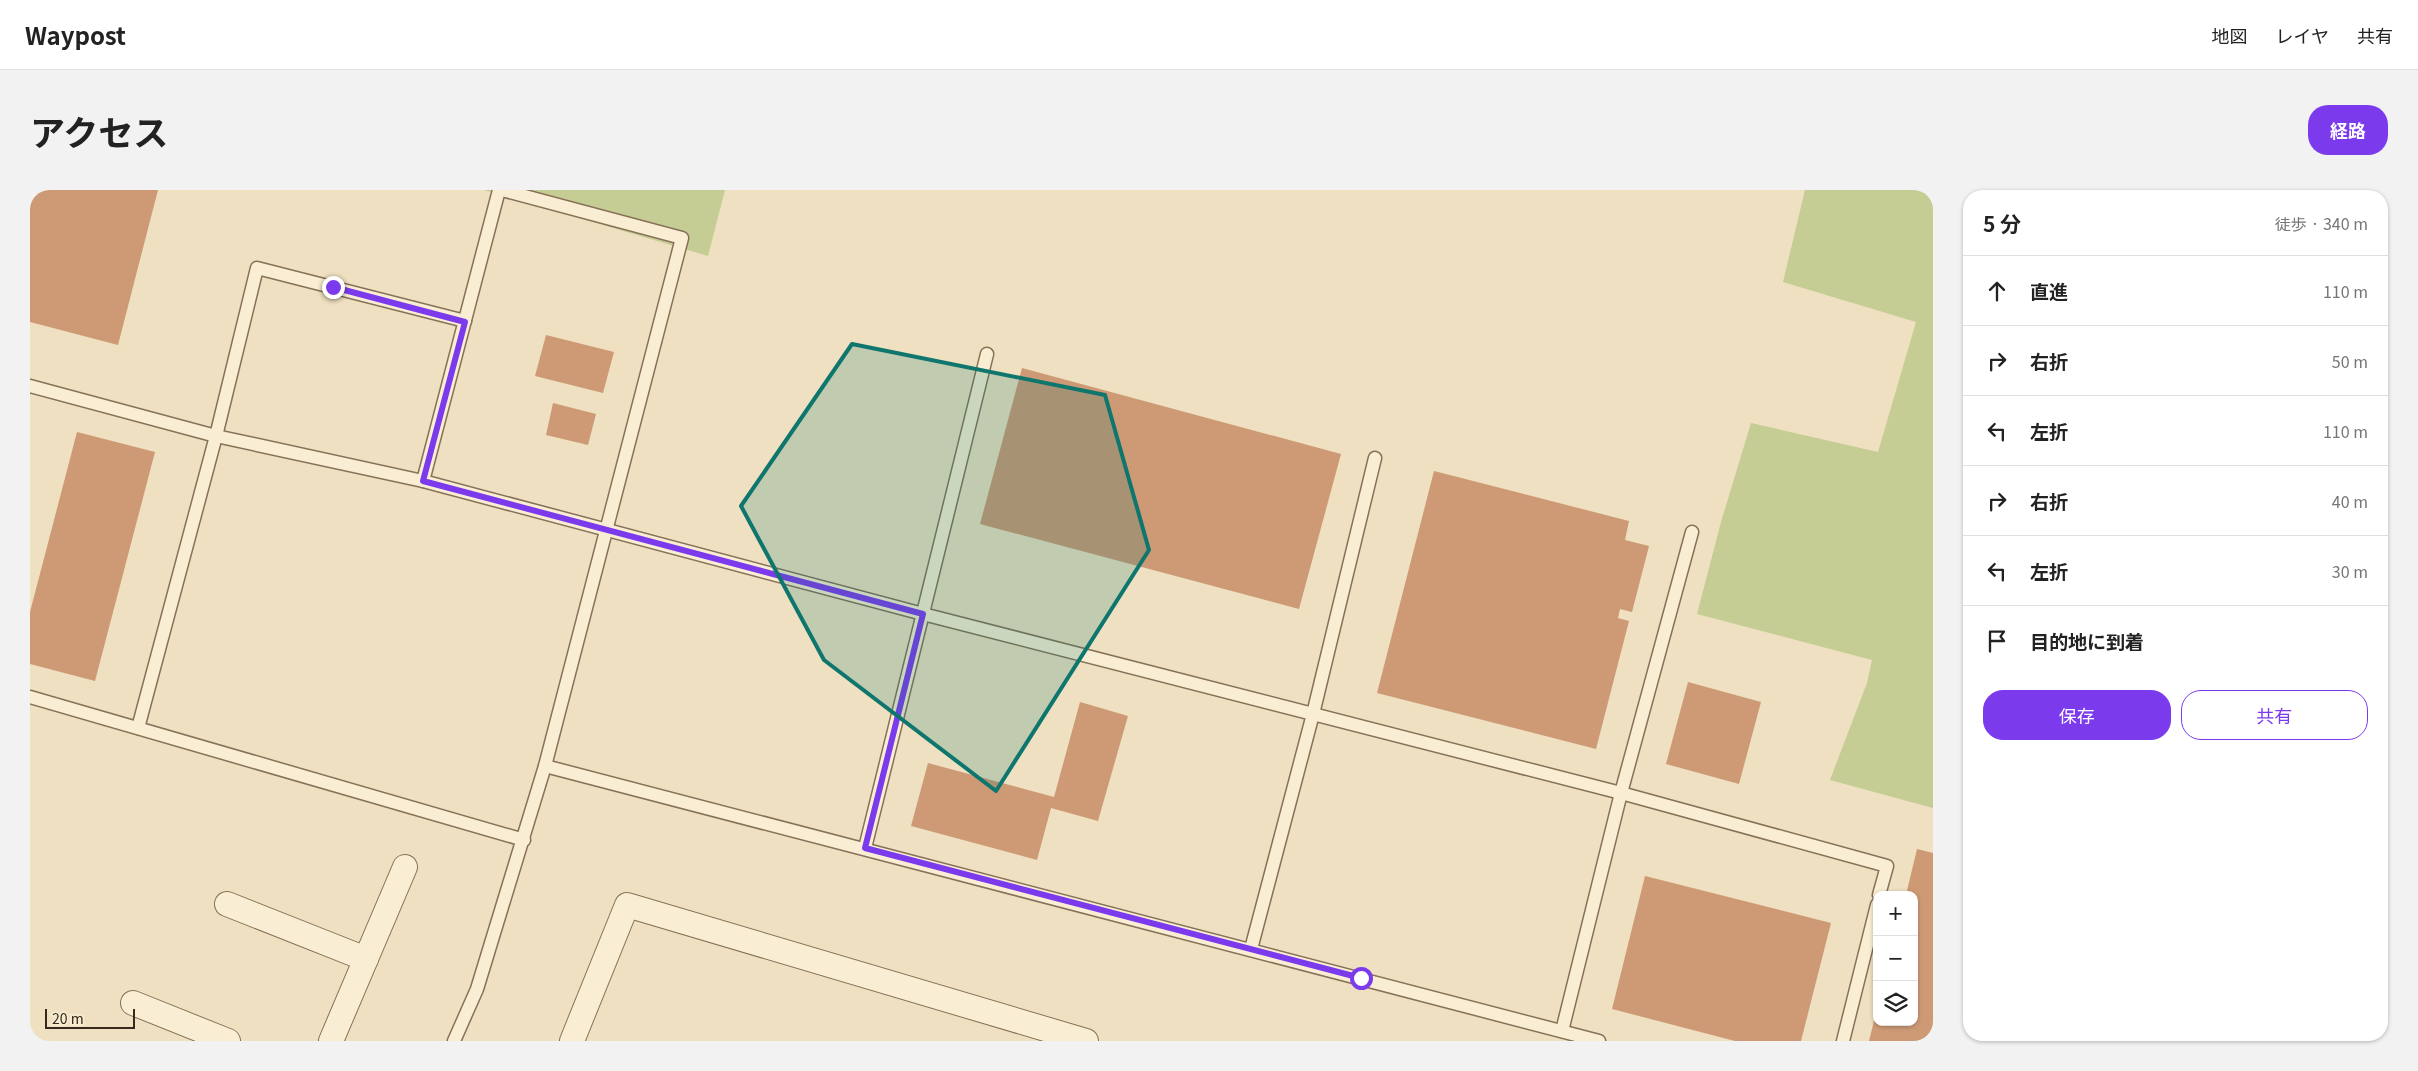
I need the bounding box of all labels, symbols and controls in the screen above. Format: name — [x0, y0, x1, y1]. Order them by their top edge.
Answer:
text: Waypost — [25, 17, 126, 52]
text: 地図 — [2212, 22, 2248, 48]
text: レイヤ — [2276, 22, 2329, 48]
text: 共有 — [2357, 22, 2393, 48]
text: アクセス — [30, 105, 168, 156]
button: 経路 — [2308, 105, 2388, 155]
text: 5 分 — [1983, 208, 2021, 238]
text: 徒歩 · 340 m — [2275, 211, 2368, 235]
route end — [322, 276, 345, 299]
icon: ahead — [1983, 277, 2011, 305]
text: 直進 — [2030, 277, 2068, 304]
text: 110 m — [2323, 279, 2368, 303]
icon: right — [1983, 347, 2011, 375]
text: 右折 — [2030, 347, 2068, 374]
text: 50 m — [2332, 349, 2368, 373]
icon: left — [1983, 417, 2011, 445]
text: 左折 — [2030, 417, 2068, 444]
text: 110 m — [2323, 419, 2368, 443]
icon: right — [1983, 487, 2011, 515]
text: 右折 — [2030, 487, 2068, 514]
text: 40 m — [2332, 489, 2368, 513]
icon: left — [1983, 557, 2011, 585]
text: 左折 — [2030, 557, 2068, 584]
text: 30 m — [2332, 559, 2368, 583]
icon: arrive — [1983, 627, 2011, 655]
text: 目的地に到着 — [2030, 627, 2144, 654]
button: 保存 — [1983, 690, 2171, 740]
button: 共有 — [2181, 690, 2368, 740]
map controls — [1873, 891, 1918, 1026]
button: + — [1873, 891, 1918, 936]
button: − — [1873, 936, 1918, 981]
route start — [1350, 967, 1373, 990]
button: layers — [1873, 981, 1918, 1026]
scale bar — [45, 1006, 135, 1029]
text: 20 m — [52, 1008, 84, 1028]

